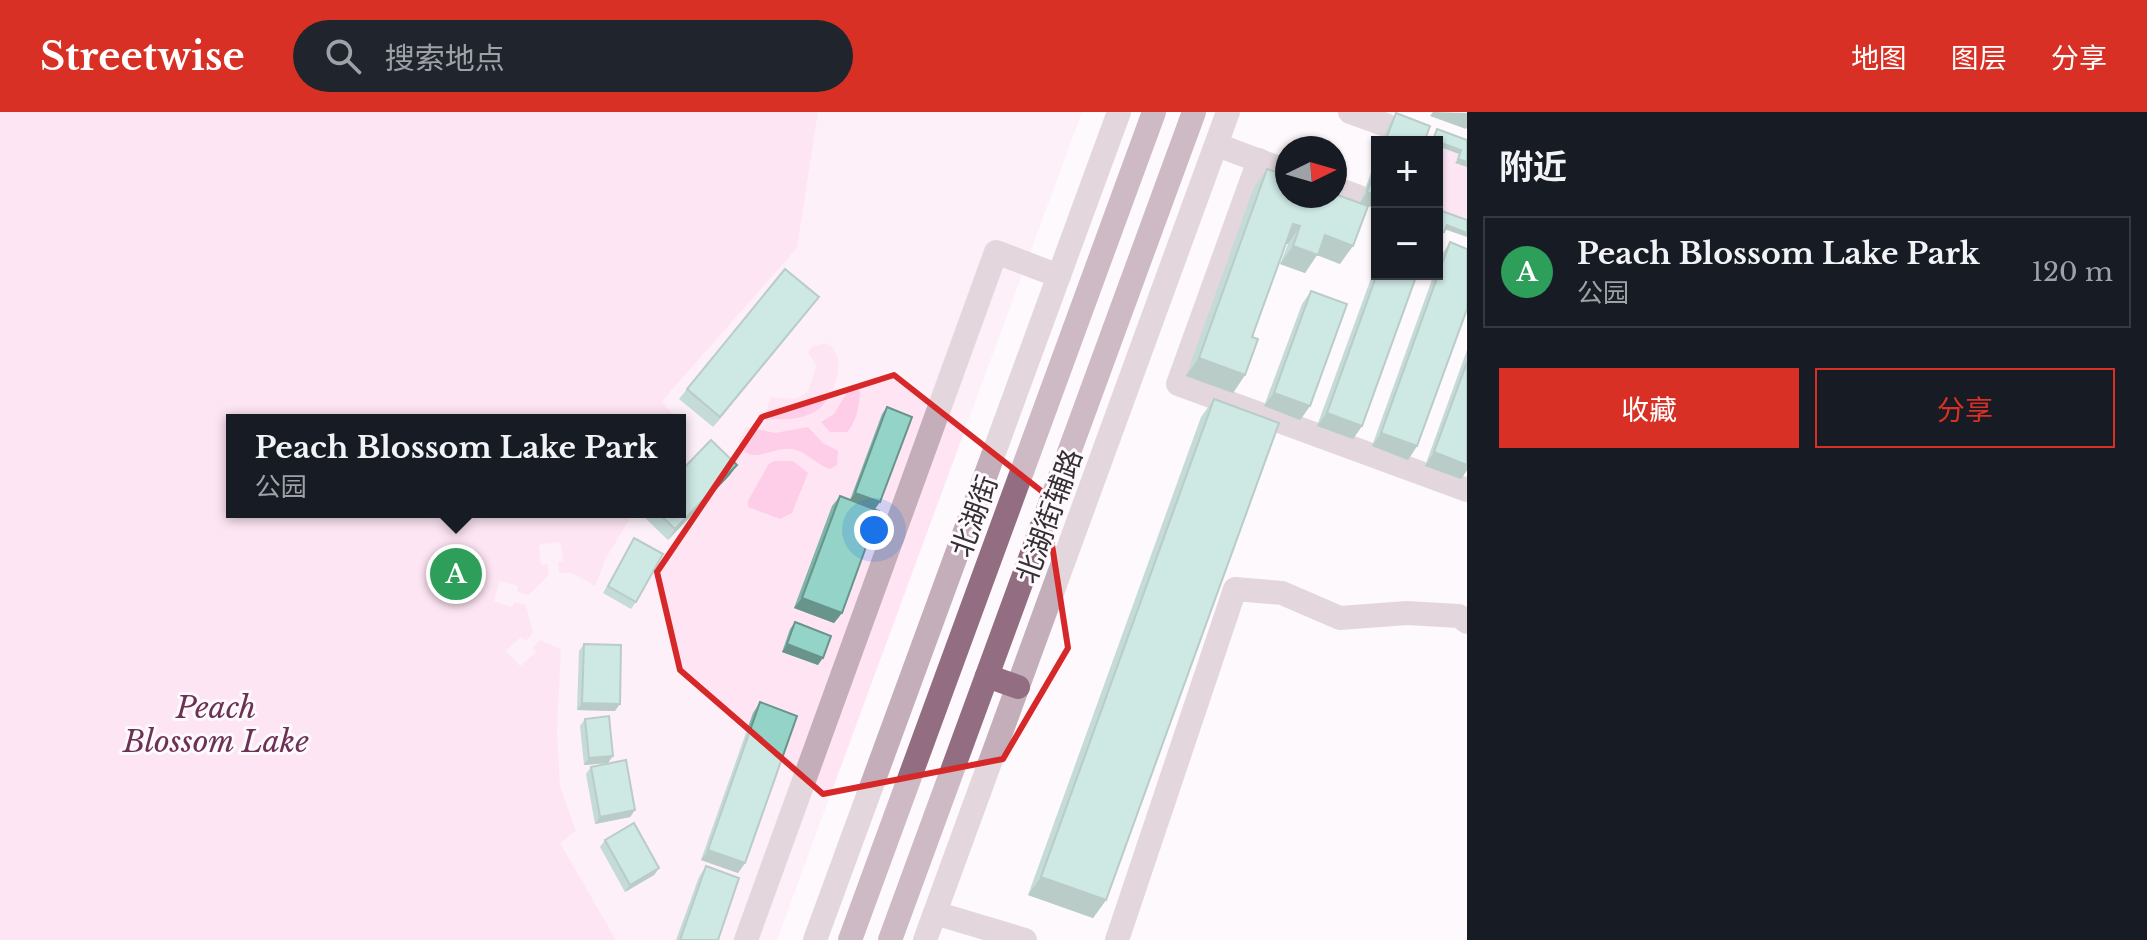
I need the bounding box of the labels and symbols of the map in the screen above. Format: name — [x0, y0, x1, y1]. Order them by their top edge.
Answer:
north arrow — [1275, 136, 1347, 208]
street label: 北湖街辅路 — [1009, 444, 1090, 588]
street label: 北湖街 — [944, 471, 1005, 562]
your location — [854, 510, 894, 550]
pin: A — [430, 544, 482, 604]
water label: Peach Blossom Lake — [122, 689, 309, 760]

